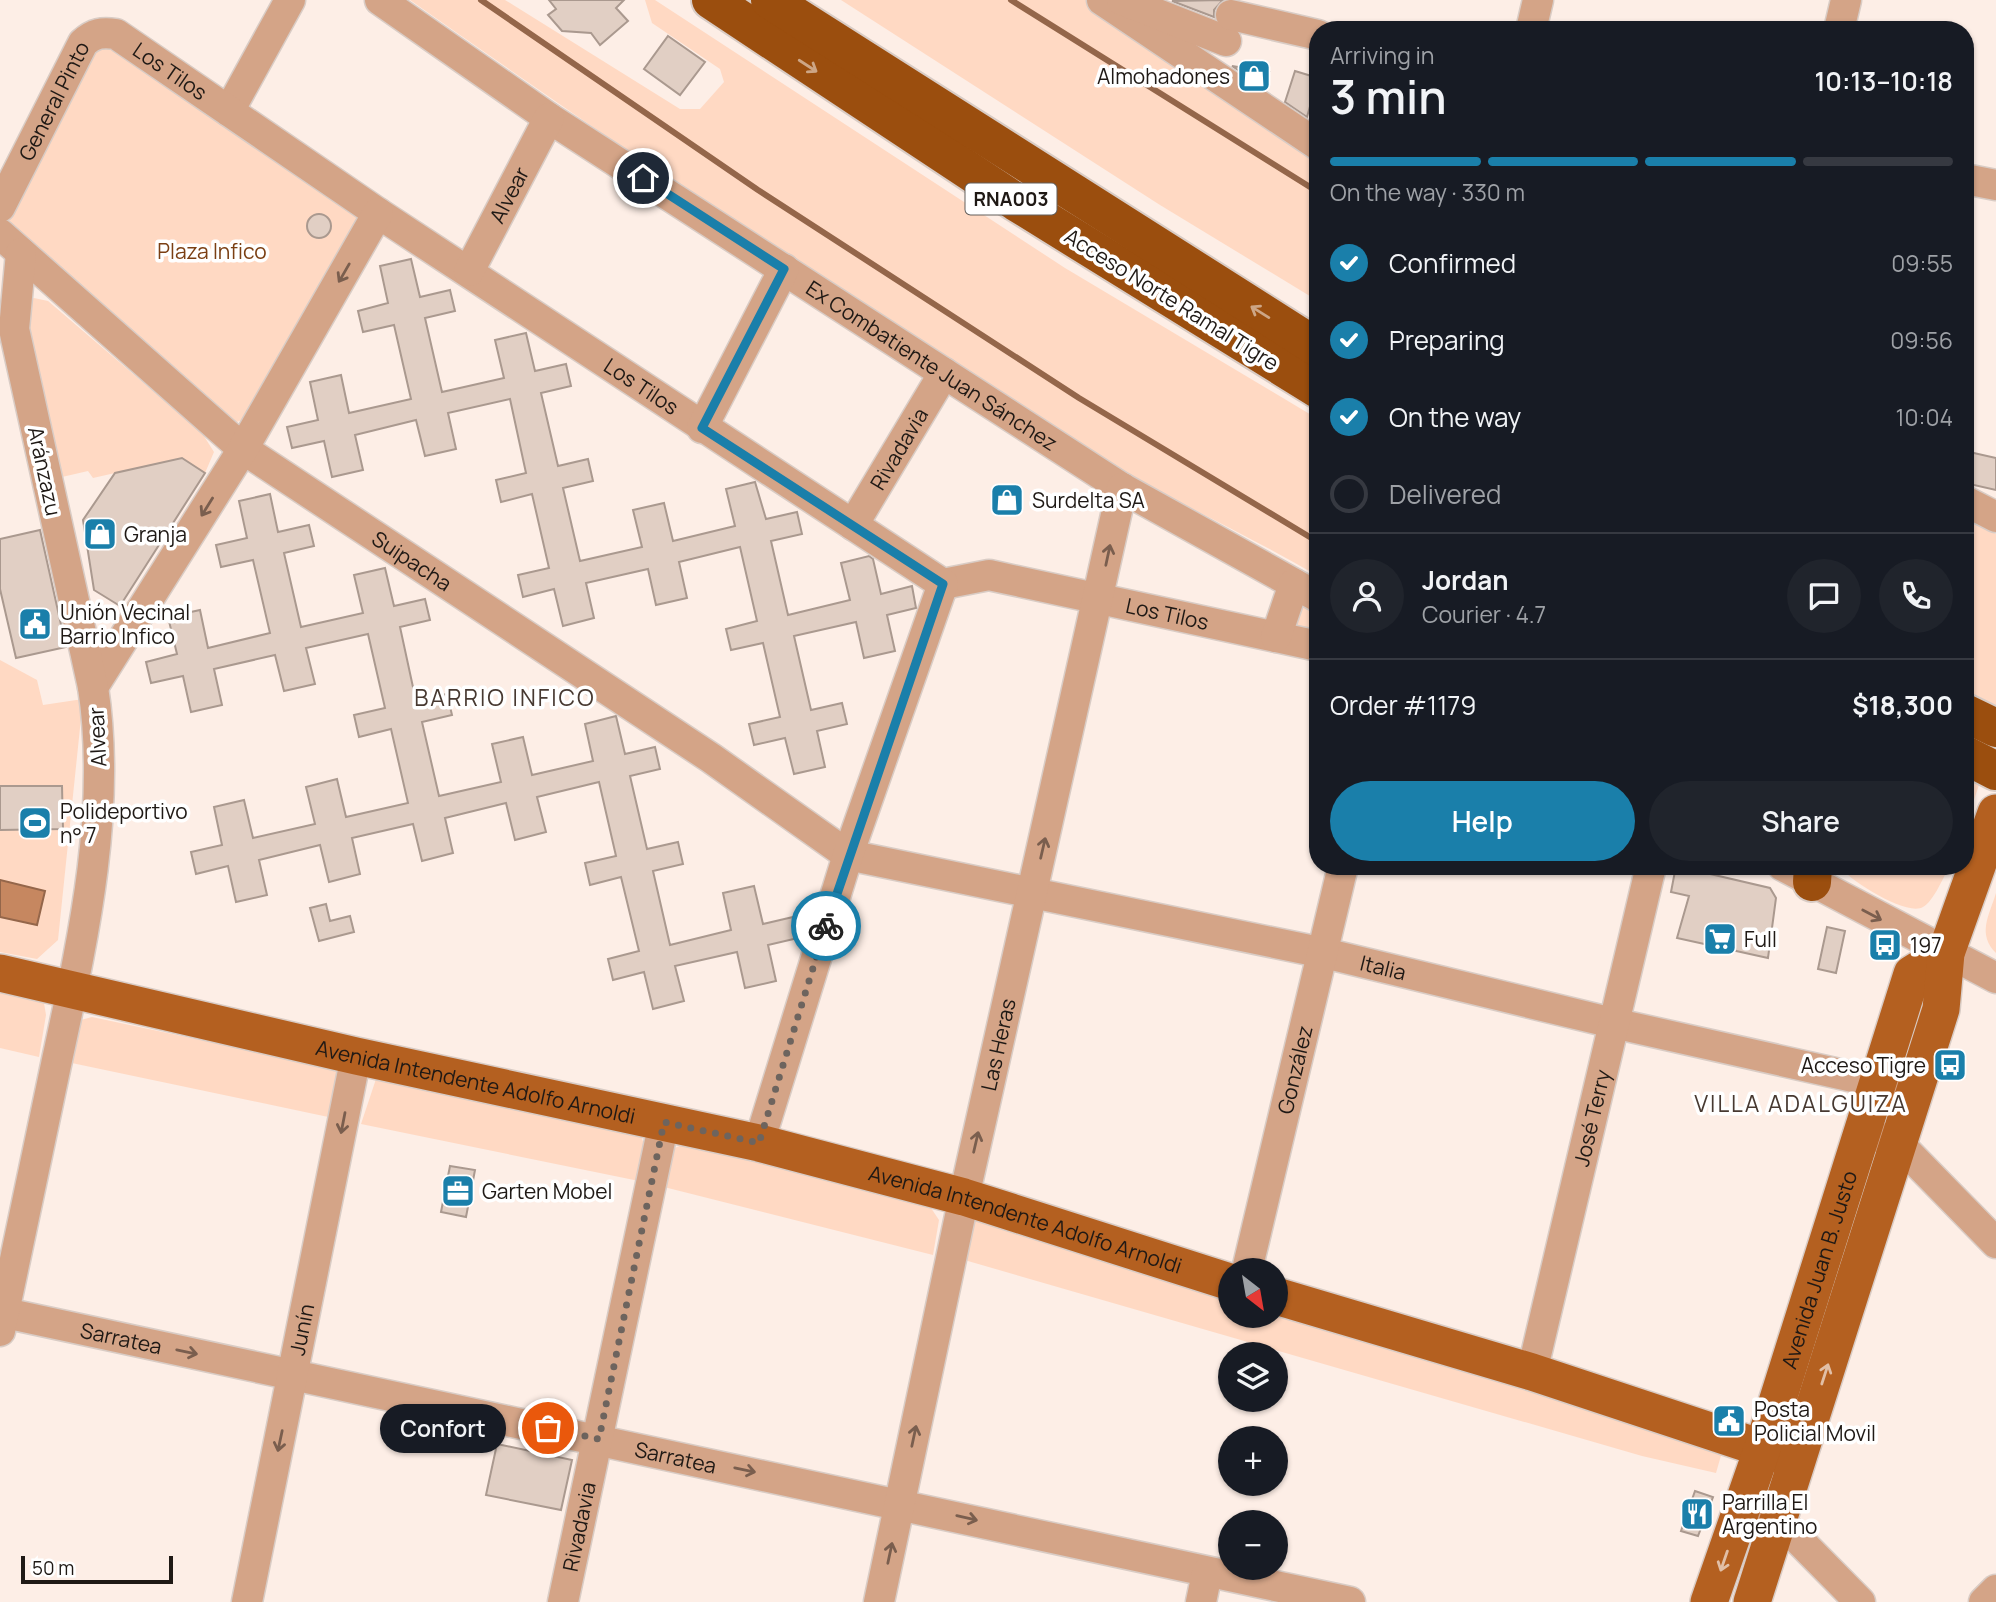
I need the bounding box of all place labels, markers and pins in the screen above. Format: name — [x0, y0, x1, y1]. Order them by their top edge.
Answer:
shop icon: Almohadones — [1235, 57, 1273, 95]
place label: Almohadones — [1097, 62, 1230, 90]
pin — [613, 148, 673, 208]
shop icon: Surdelta SA — [988, 481, 1026, 519]
place label: Surdelta SA — [1032, 486, 1145, 514]
shop icon: Granja — [81, 515, 119, 553]
place label: Granja — [124, 520, 187, 548]
place label: Unión Vecinal Barrio Infico — [60, 598, 190, 650]
public building icon: Unión Vecinal Barrio Infico — [16, 605, 54, 643]
place label: Polideportivo n° 7 — [60, 797, 188, 849]
sports icon: Polideportivo n° 7 — [16, 804, 54, 842]
supermarket icon: Full — [1701, 920, 1739, 958]
place label: Full — [1744, 925, 1777, 953]
bus stop icon: 197 — [1866, 926, 1904, 964]
place label: 197 — [1910, 931, 1941, 959]
bus stop icon: Acceso Tigre — [1931, 1046, 1969, 1084]
place label: Acceso Tigre — [1801, 1051, 1926, 1079]
office icon: Garten Mobel — [439, 1172, 477, 1210]
place label: Garten Mobel — [482, 1177, 612, 1205]
place label: Posta Policial Movil — [1754, 1395, 1876, 1447]
pin — [518, 1398, 578, 1458]
public building icon: Posta Policial Movil — [1710, 1402, 1748, 1440]
callout: Confort — [380, 1404, 506, 1452]
place label: Parrilla El Argentino — [1722, 1488, 1817, 1540]
restaurant icon: Parrilla El Argentino — [1678, 1495, 1716, 1533]

